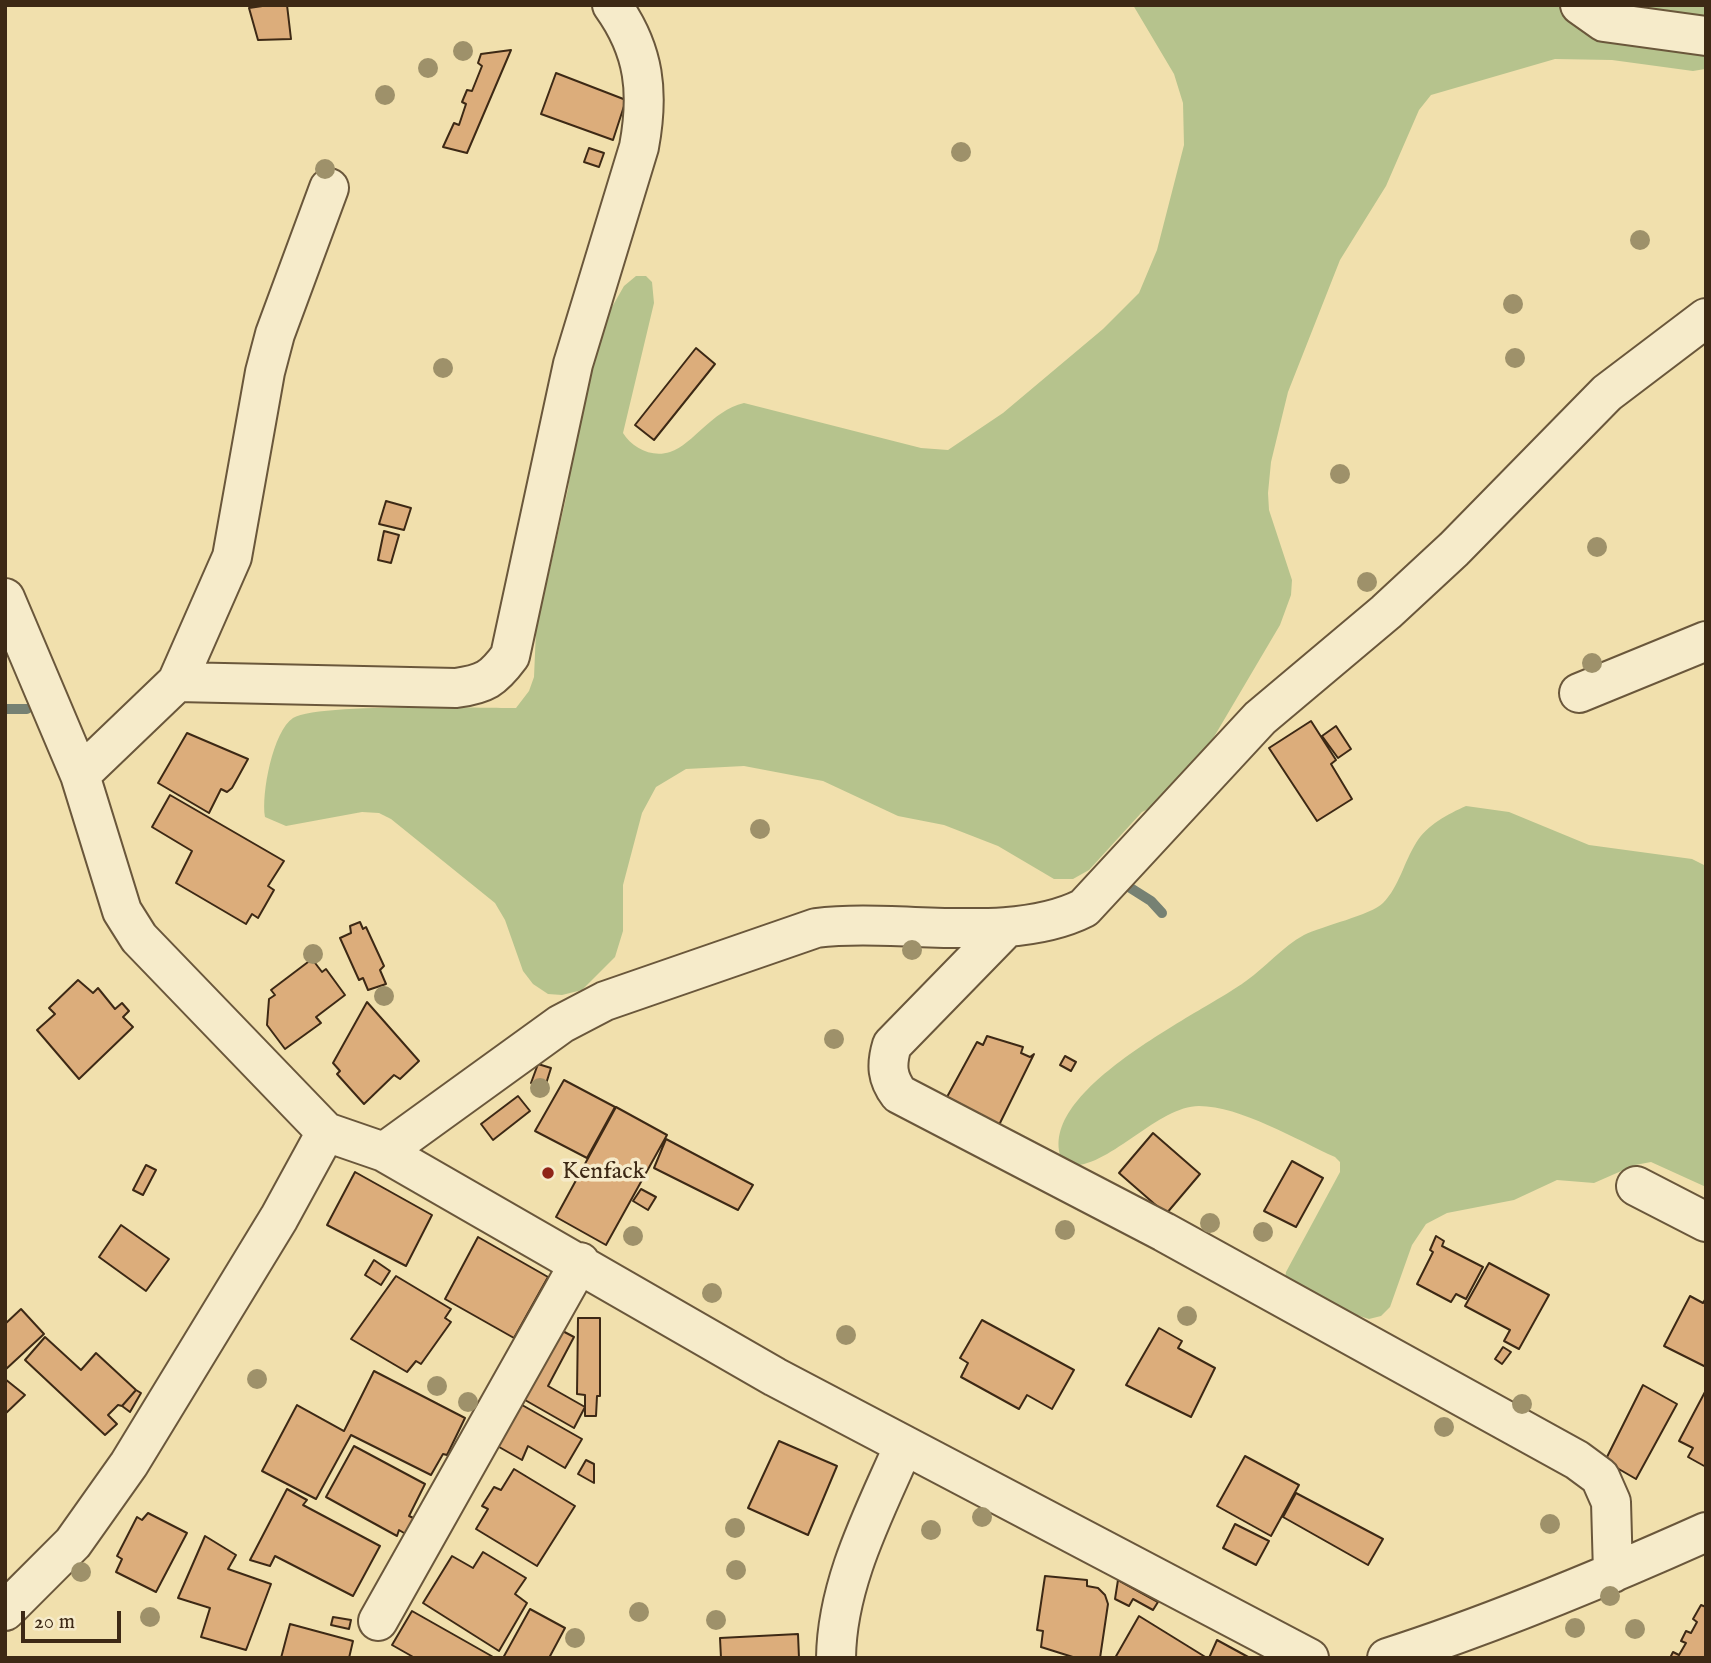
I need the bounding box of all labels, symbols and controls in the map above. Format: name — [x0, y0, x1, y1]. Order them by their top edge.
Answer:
place label: Kenfack — [562, 1159, 645, 1187]
marker: Kenfack — [540, 1165, 556, 1181]
scale bar — [24, 1596, 124, 1640]
text: 20 m — [34, 1609, 75, 1636]

